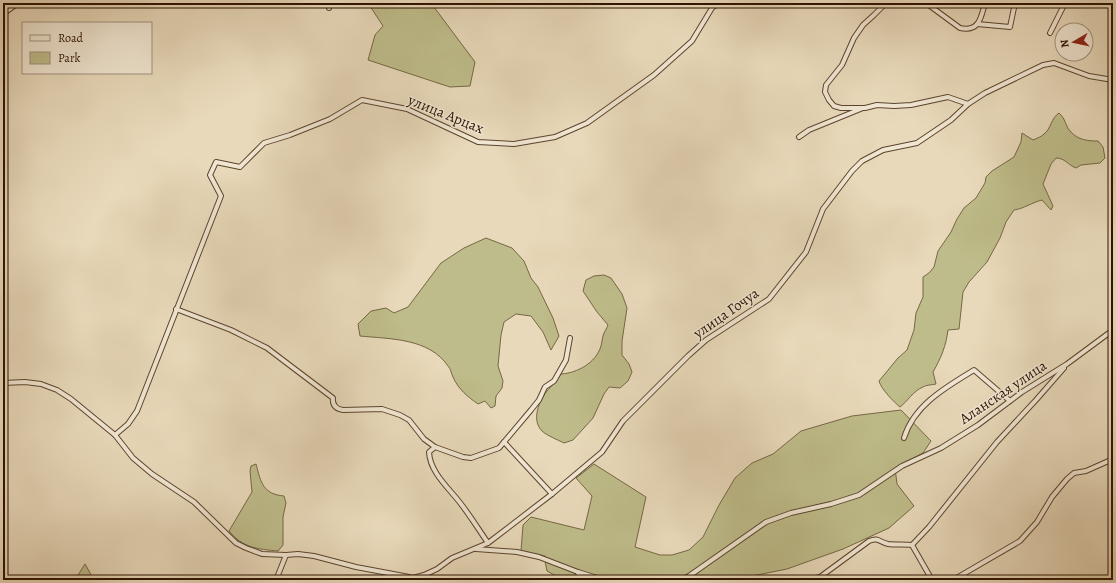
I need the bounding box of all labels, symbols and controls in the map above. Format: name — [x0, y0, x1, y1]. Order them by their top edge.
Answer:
legend — [22, 22, 152, 74]
north arrow — [1054, 22, 1094, 62]
text: Road — [58, 30, 84, 46]
text: N — [1057, 38, 1073, 49]
text: Park — [58, 50, 81, 66]
street label: улица Арцах — [404, 89, 488, 139]
street label: улица Гочуа — [688, 283, 763, 344]
street label: Аланская улица — [955, 355, 1051, 429]

